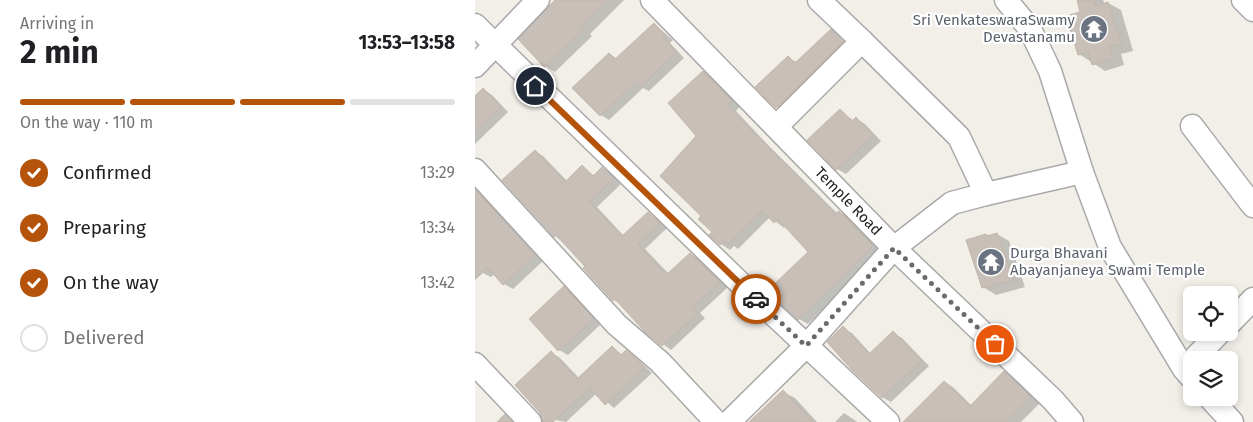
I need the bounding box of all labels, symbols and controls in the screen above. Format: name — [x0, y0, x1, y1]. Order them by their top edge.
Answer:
place label: Sri VenkateswaraSwamy Devastanamu — [913, 11, 1076, 46]
text: Arriving in — [20, 14, 94, 33]
temple icon: Sri VenkateswaraSwamy Devastanamu — [1079, 14, 1109, 44]
text: 13:53–13:58 — [359, 31, 455, 54]
text: 2 min — [20, 33, 99, 71]
pin — [514, 65, 556, 107]
icon: home — [521, 72, 549, 100]
text: On the way · 110 m — [20, 113, 153, 132]
icon: check — [20, 159, 48, 187]
text: Confirmed — [63, 161, 152, 184]
text: 13:29 — [420, 163, 455, 182]
street label: Temple Road — [811, 163, 885, 239]
icon: check — [20, 214, 48, 242]
text: Preparing — [63, 216, 146, 239]
text: 13:34 — [420, 218, 455, 237]
place label: Durga Bhavani Abayanjaneya Swami Temple — [1010, 244, 1205, 279]
temple icon: Durga Bhavani Abayanjaneya Swami Temple — [976, 247, 1006, 277]
icon: check — [20, 269, 48, 297]
text: On the way — [63, 271, 159, 294]
text: 13:42 — [420, 273, 455, 292]
courier — [731, 274, 781, 324]
icon: car — [742, 285, 770, 313]
map controls — [1183, 286, 1238, 406]
button: locate — [1183, 286, 1238, 341]
pin — [974, 323, 1016, 365]
text: Delivered — [63, 326, 145, 349]
icon: bag — [981, 330, 1009, 358]
button: layers — [1183, 351, 1238, 406]

